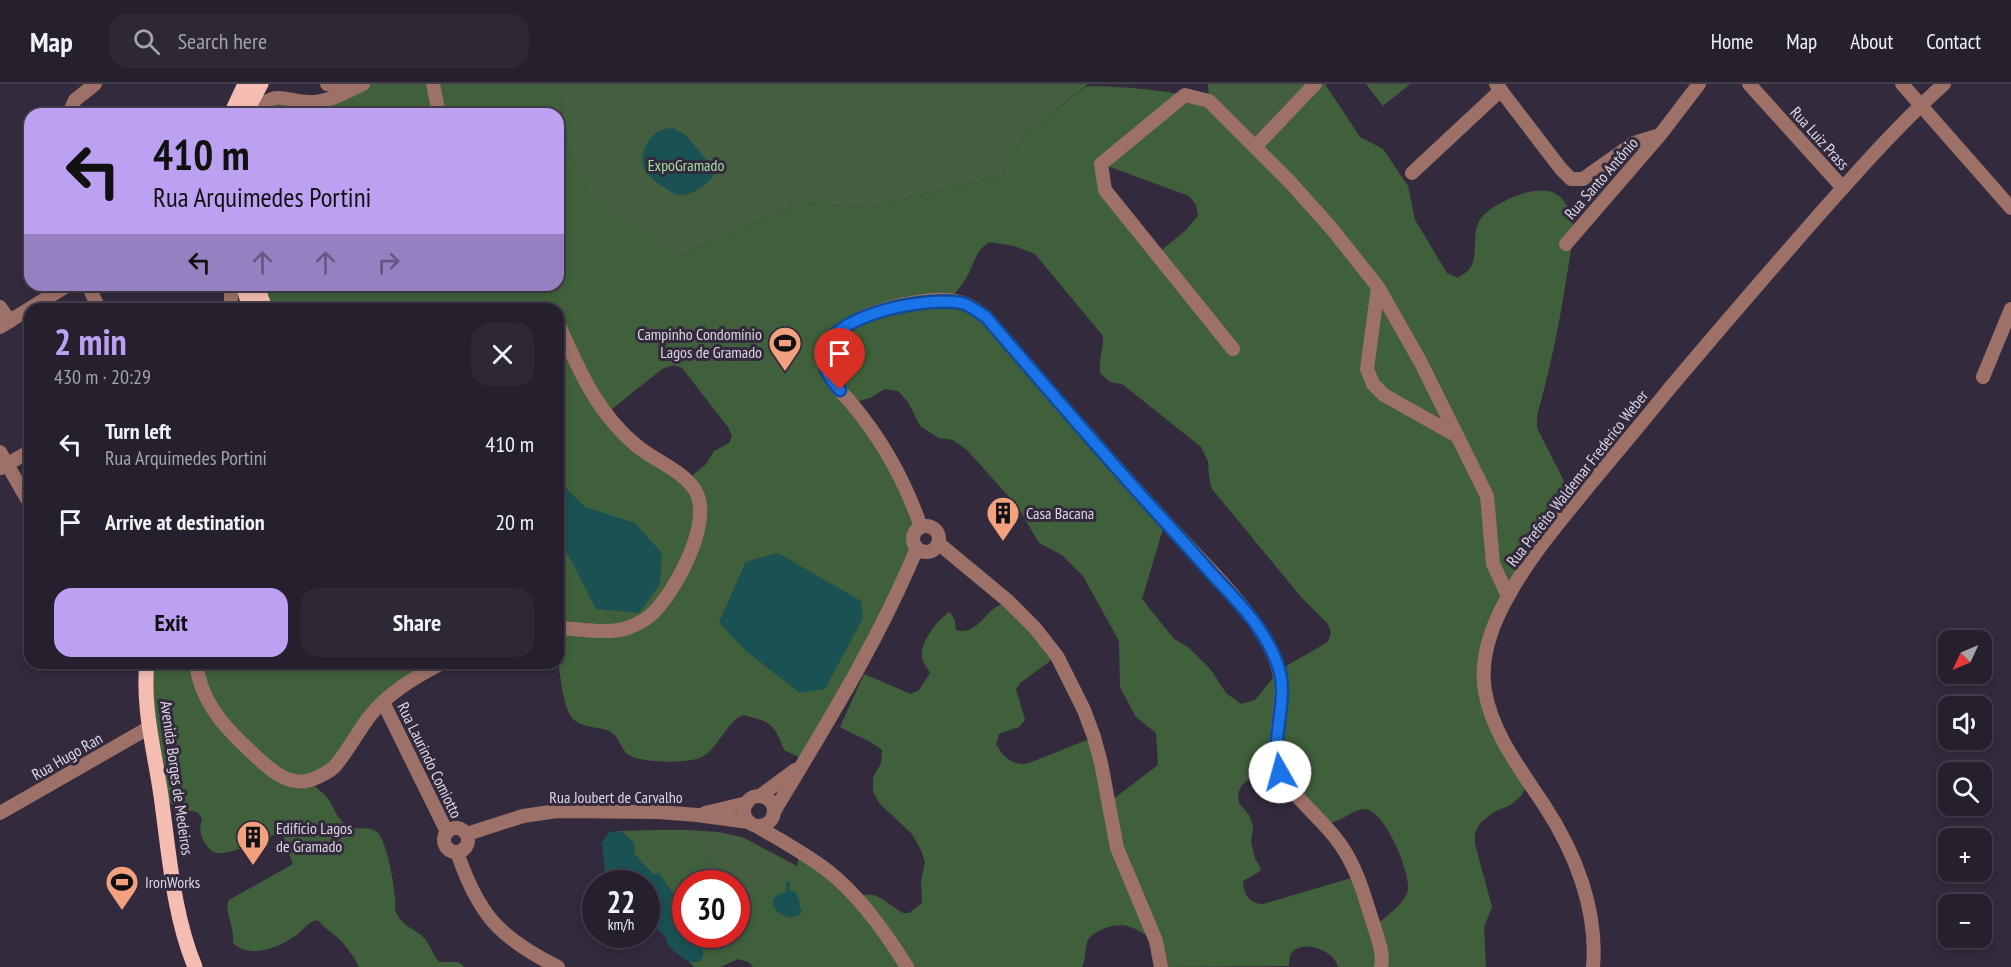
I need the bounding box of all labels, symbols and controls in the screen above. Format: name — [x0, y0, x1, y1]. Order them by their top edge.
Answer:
search box — [109, 14, 529, 68]
text: Map — [30, 23, 73, 60]
icon: search — [130, 25, 163, 58]
text: Search here — [178, 27, 267, 55]
text: Home — [1711, 28, 1753, 55]
text: Map — [1786, 28, 1817, 55]
text: About — [1850, 28, 1893, 55]
text: Contact — [1926, 28, 1981, 55]
street label: Rua Luiz Prass — [1786, 102, 1854, 174]
text: 410 m — [153, 127, 250, 182]
icon: left — [54, 132, 132, 210]
street label: Rua Santo Antônio — [1560, 133, 1642, 223]
park label: ExpoGramado — [648, 155, 724, 175]
text: Rua Arquimedes Portini — [153, 180, 371, 214]
icon: left — [183, 246, 216, 279]
icon: ahead — [246, 246, 279, 279]
icon: ahead — [309, 246, 342, 279]
icon: right — [372, 246, 405, 279]
text: 2 min — [54, 318, 127, 365]
button: close — [471, 323, 534, 386]
place label: Campinho Condomínio Lagos de Gramado — [637, 324, 762, 362]
sports icon: Campinho Condomínio Lagos de Gramado — [767, 325, 803, 372]
pin — [814, 328, 865, 390]
icon: arrive — [823, 337, 856, 370]
text: 430 m · 20:29 — [54, 364, 151, 390]
street label: Rua Prefeito Waldemar Frederico Weber — [1502, 385, 1652, 570]
text: Turn left — [105, 417, 171, 445]
icon: left — [54, 428, 87, 461]
text: 410 m — [485, 430, 534, 458]
text: Rua Arquimedes Portini — [105, 445, 267, 471]
building icon: Casa Bacana — [985, 495, 1021, 542]
place label: Casa Bacana — [1026, 503, 1094, 523]
icon: arrive — [54, 506, 87, 539]
text: Arrive at destination — [105, 508, 265, 536]
text: 20 m — [495, 508, 534, 536]
button: Exit — [54, 588, 288, 657]
button: Share — [300, 588, 534, 657]
north arrow — [1938, 630, 1992, 684]
map controls — [1938, 630, 1992, 948]
button: sound — [1938, 696, 1992, 750]
street label: Rua Laurindo Comiotto — [393, 699, 467, 821]
street label: Avenida Borges de Medeiros — [156, 700, 198, 856]
street label: Rua Hugo Ran — [28, 728, 106, 784]
position arrow — [1248, 740, 1312, 804]
button: search — [1938, 762, 1992, 816]
street label: Rua Joubert de Carvalho — [549, 787, 683, 807]
place label: Edifício Lagos de Gramado — [276, 818, 352, 856]
building icon: Edifício Lagos de Gramado — [235, 819, 271, 866]
button: + — [1938, 828, 1992, 882]
sports icon: IronWorks — [104, 864, 140, 911]
speed limit sign: 30 — [672, 870, 750, 948]
place label: IronWorks — [145, 872, 200, 892]
text: 22 — [607, 882, 635, 921]
button: − — [1938, 894, 1992, 948]
text: km/h — [608, 915, 634, 934]

